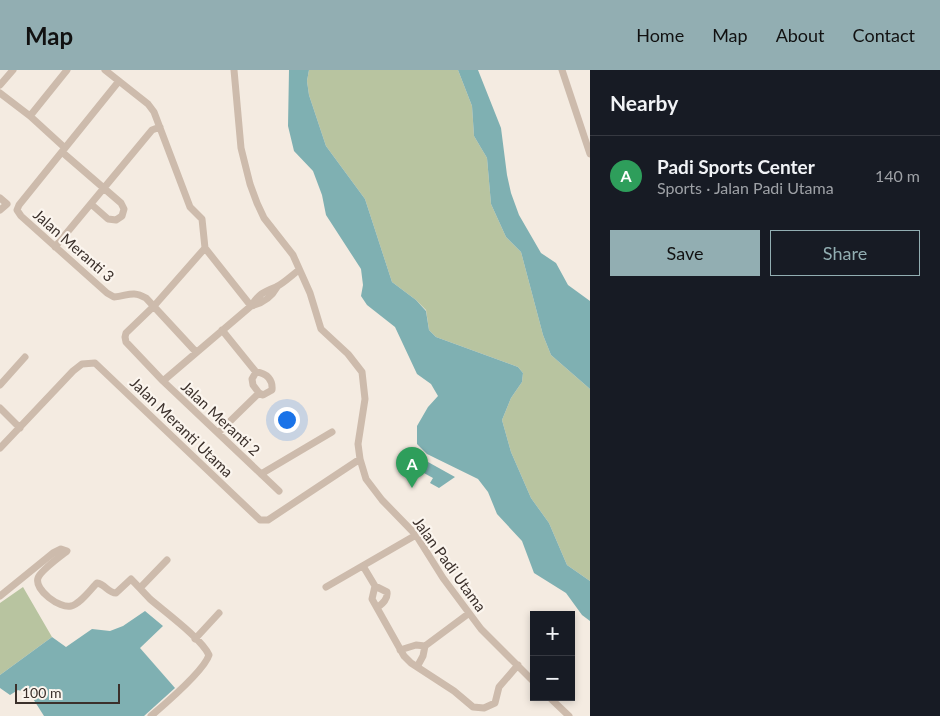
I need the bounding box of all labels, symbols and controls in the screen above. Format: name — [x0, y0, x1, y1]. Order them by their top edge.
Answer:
text: Map — [25, 21, 73, 50]
text: Home — [636, 24, 684, 46]
text: Map — [712, 24, 748, 46]
text: About — [776, 24, 825, 46]
text: Contact — [853, 24, 915, 46]
text: Nearby — [610, 90, 678, 115]
text: Padi Sports Center — [657, 155, 815, 178]
text: A — [620, 166, 632, 185]
text: 140 m — [875, 166, 920, 185]
text: Sports · Jalan Padi Utama — [657, 178, 834, 197]
street label: Jalan Meranti 3 — [30, 205, 118, 285]
button: Save — [610, 230, 760, 276]
button: Share — [770, 230, 920, 276]
street label: Jalan Meranti Utama — [127, 373, 237, 481]
street label: Jalan Meranti 2 — [178, 377, 264, 459]
your location — [274, 407, 300, 433]
pin: A — [396, 447, 428, 488]
street label: Jalan Padi Utama — [410, 513, 490, 615]
map controls — [530, 611, 575, 701]
button: + — [530, 611, 575, 656]
button: − — [530, 656, 575, 701]
scale bar — [15, 681, 120, 704]
text: 100 m — [22, 684, 61, 701]

